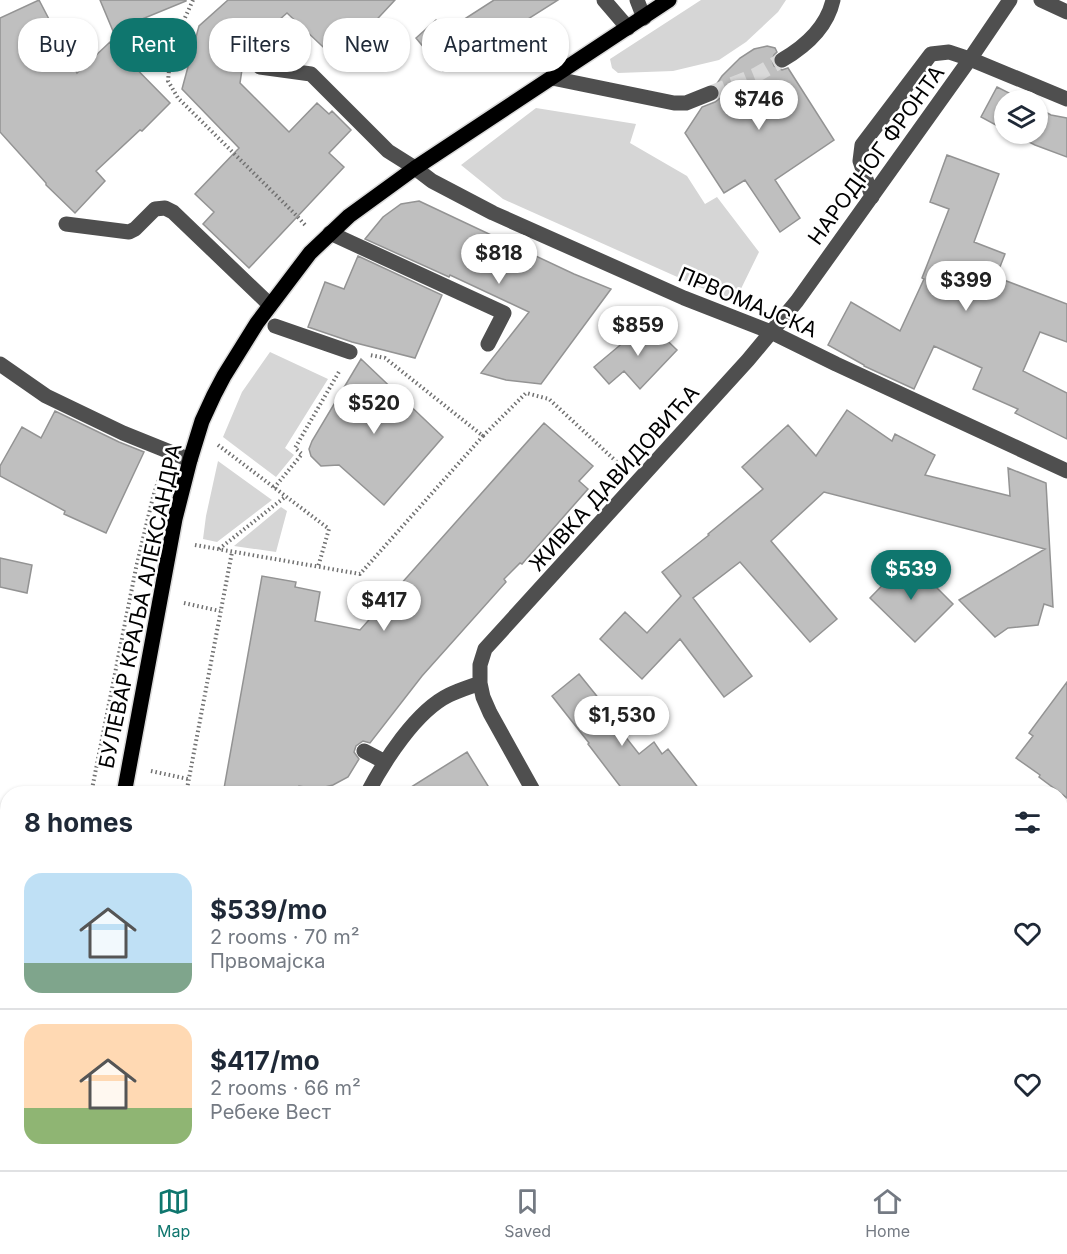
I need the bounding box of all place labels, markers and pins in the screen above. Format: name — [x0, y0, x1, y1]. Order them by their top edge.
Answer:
pin: $746 — [723, 80, 795, 131]
pin: $818 — [463, 234, 535, 285]
pin: $399 — [930, 261, 1002, 312]
pin: $859 — [602, 306, 674, 357]
pin: $520 — [338, 384, 410, 435]
pin: $539 — [875, 550, 947, 601]
pin: $417 — [348, 581, 420, 632]
pin: $1,530 — [573, 696, 671, 747]

